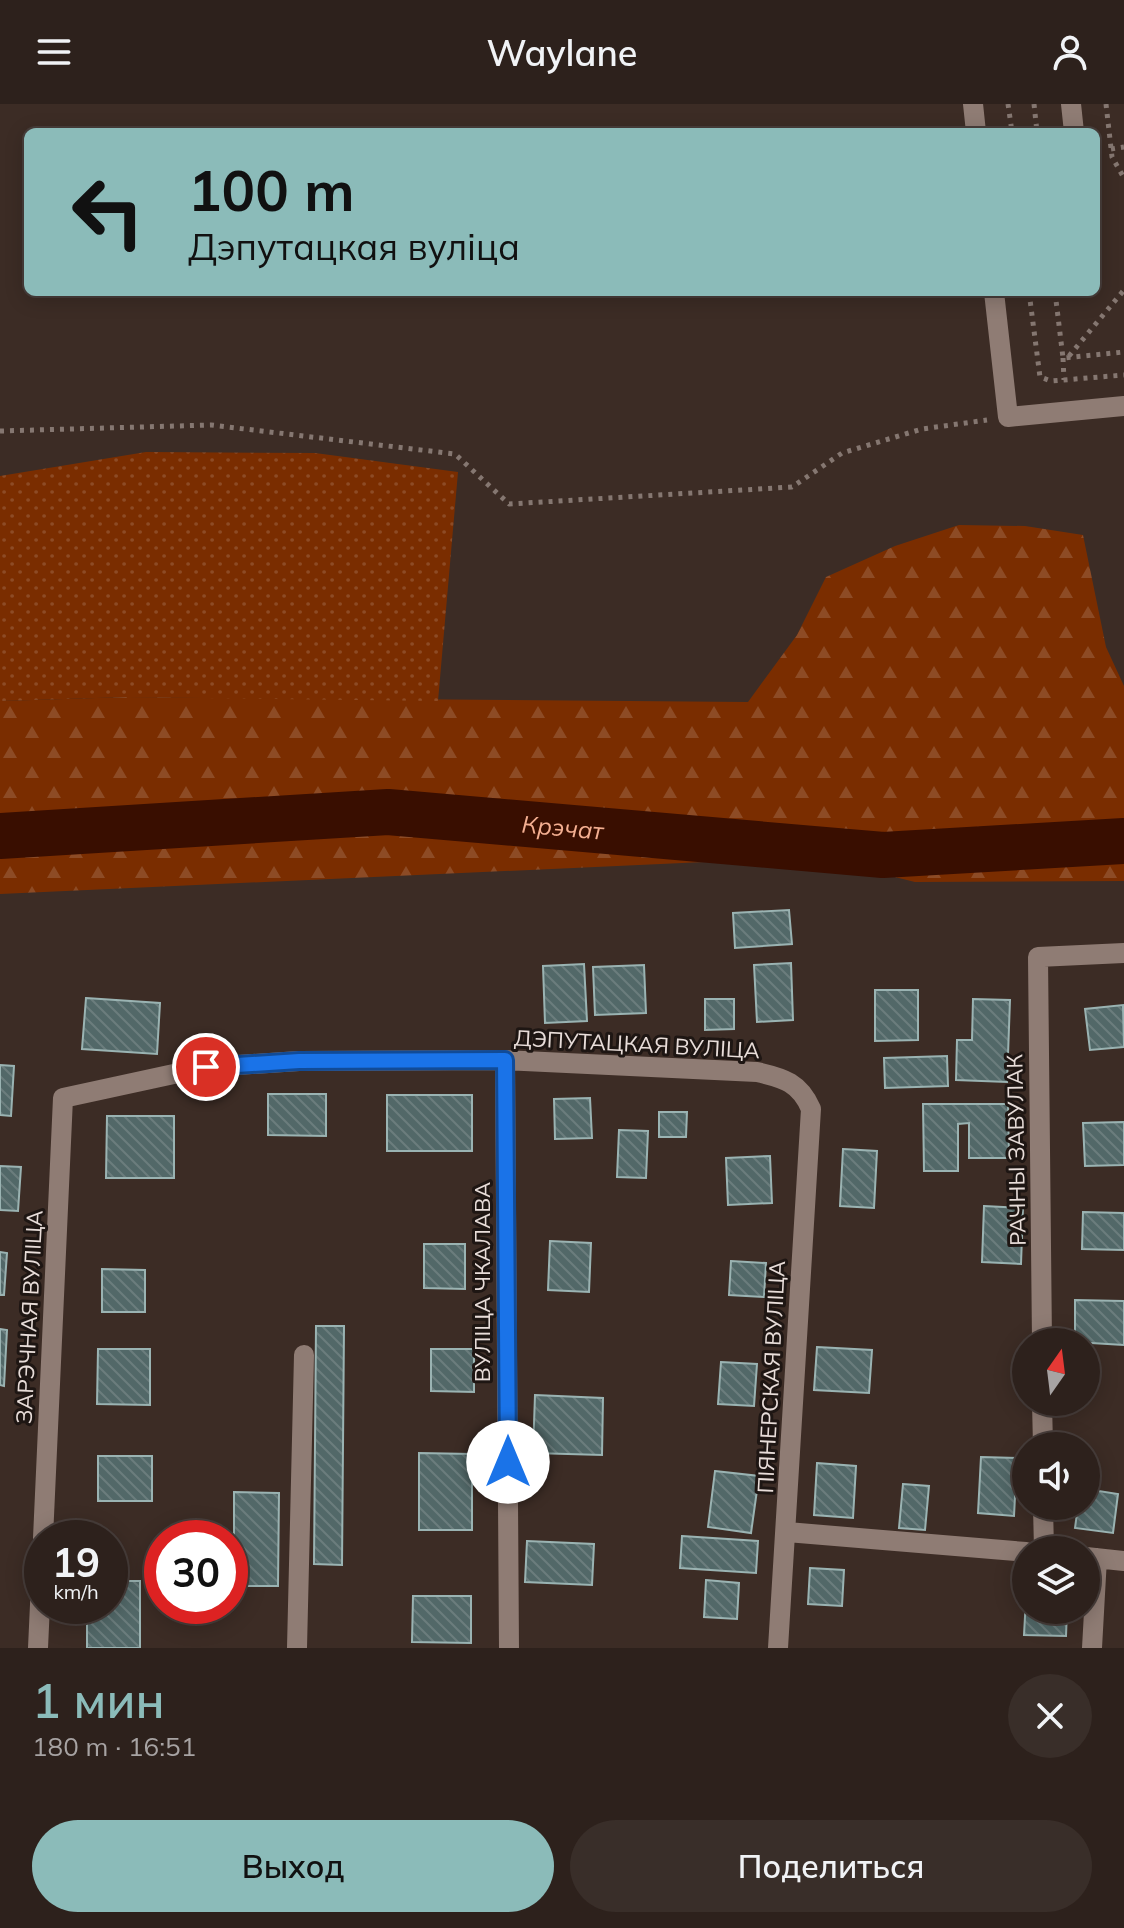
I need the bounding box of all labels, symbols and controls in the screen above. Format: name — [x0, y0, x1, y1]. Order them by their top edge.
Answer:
icon: menu — [32, 30, 76, 74]
text: Waylane — [486, 30, 638, 75]
icon: person — [1048, 30, 1092, 74]
text: 100 m — [188, 155, 355, 225]
icon: left — [56, 160, 160, 264]
text: Дэпутацкая вуліца — [188, 224, 520, 269]
water label: Крэчат — [520, 809, 606, 846]
street label: ДЭПУТАЦКАЯ ВУЛІЦА — [513, 1024, 761, 1064]
pin — [172, 1033, 240, 1101]
icon: arrive — [184, 1045, 228, 1089]
street label: РАЧНЫ ЗАВУЛАК — [1000, 1053, 1032, 1246]
street label: ВУЛІЦА ЧКАЛАВА — [468, 1182, 496, 1382]
street label: ЗАРЭЧНАЯ ВУЛІЦА — [9, 1209, 49, 1425]
street label: ПІЯНЕРСКАЯ ВУЛІЦА — [751, 1260, 791, 1494]
north arrow — [1012, 1328, 1100, 1416]
map controls — [1012, 1328, 1100, 1624]
position arrow — [466, 1420, 550, 1504]
button: sound — [1012, 1432, 1100, 1520]
speed limit sign: 30 — [144, 1520, 248, 1624]
button: layers — [1012, 1536, 1100, 1624]
text: 19 — [52, 1537, 100, 1587]
text: km/h — [53, 1579, 99, 1604]
text: 1 мин — [32, 1670, 165, 1730]
button: close — [1008, 1674, 1092, 1758]
text: 180 m · 16:51 — [32, 1730, 196, 1763]
button: Выход — [32, 1820, 554, 1912]
button: Поделиться — [570, 1820, 1092, 1912]

